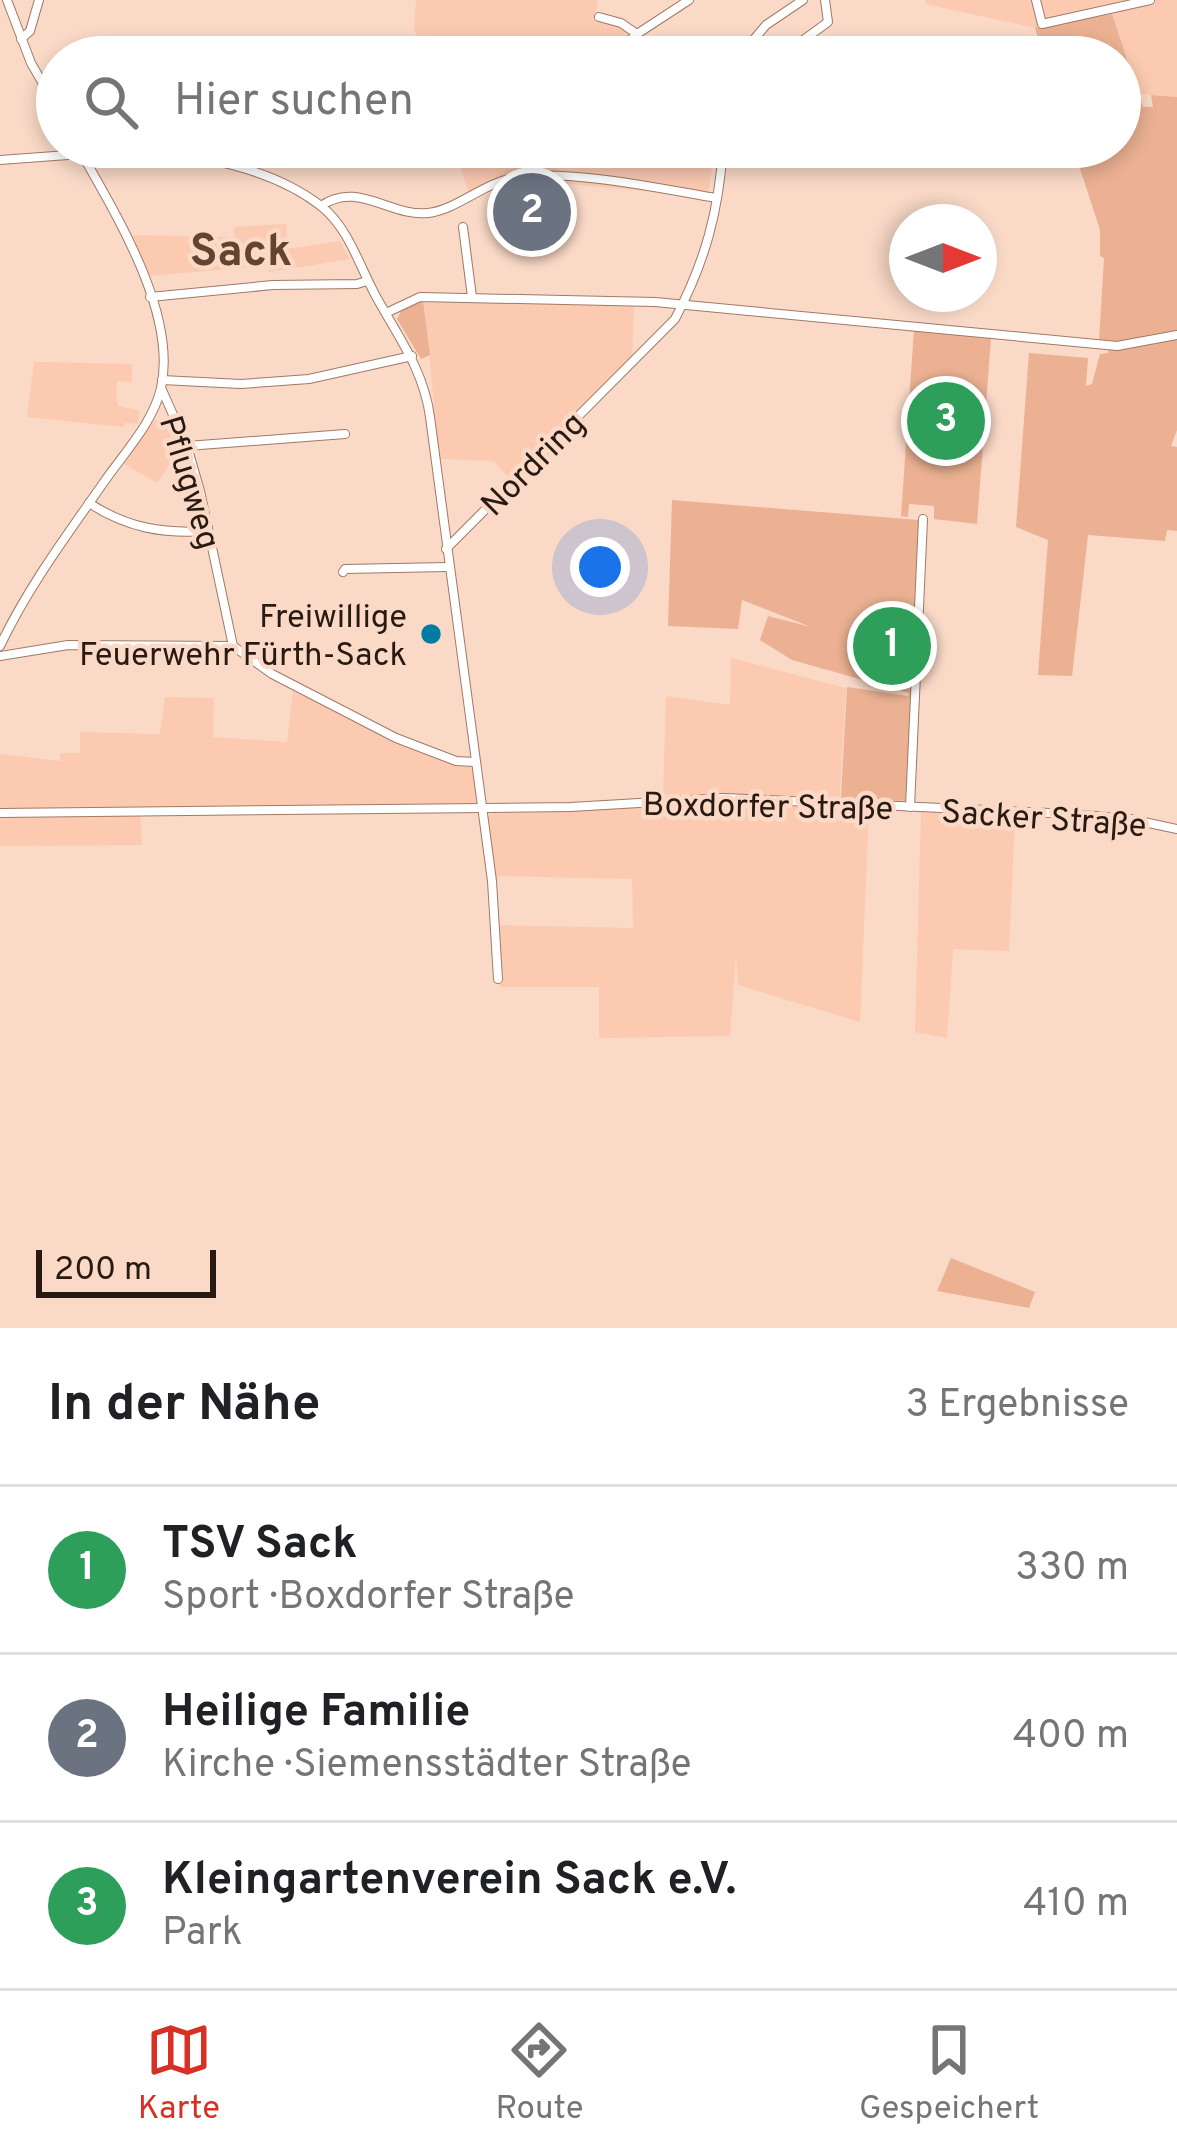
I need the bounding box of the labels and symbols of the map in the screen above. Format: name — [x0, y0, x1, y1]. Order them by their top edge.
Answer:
pin: 2 — [493, 167, 571, 257]
north arrow — [889, 204, 997, 312]
district label: Sack — [190, 225, 292, 282]
pin: 3 — [907, 376, 985, 466]
street label: Nordring — [474, 405, 596, 527]
street label: Pflugweg — [147, 411, 227, 555]
your location — [570, 537, 630, 597]
place label: Freiwillige Feuerwehr Fürth-Sack — [79, 598, 407, 678]
pin: 1 — [853, 601, 931, 691]
marker: Freiwillige Feuerwehr Fürth-Sack — [418, 621, 444, 647]
street label: Boxdorfer Straße — [642, 786, 894, 832]
street label: Sacker Straße — [940, 793, 1148, 849]
scale bar — [36, 1244, 216, 1297]

